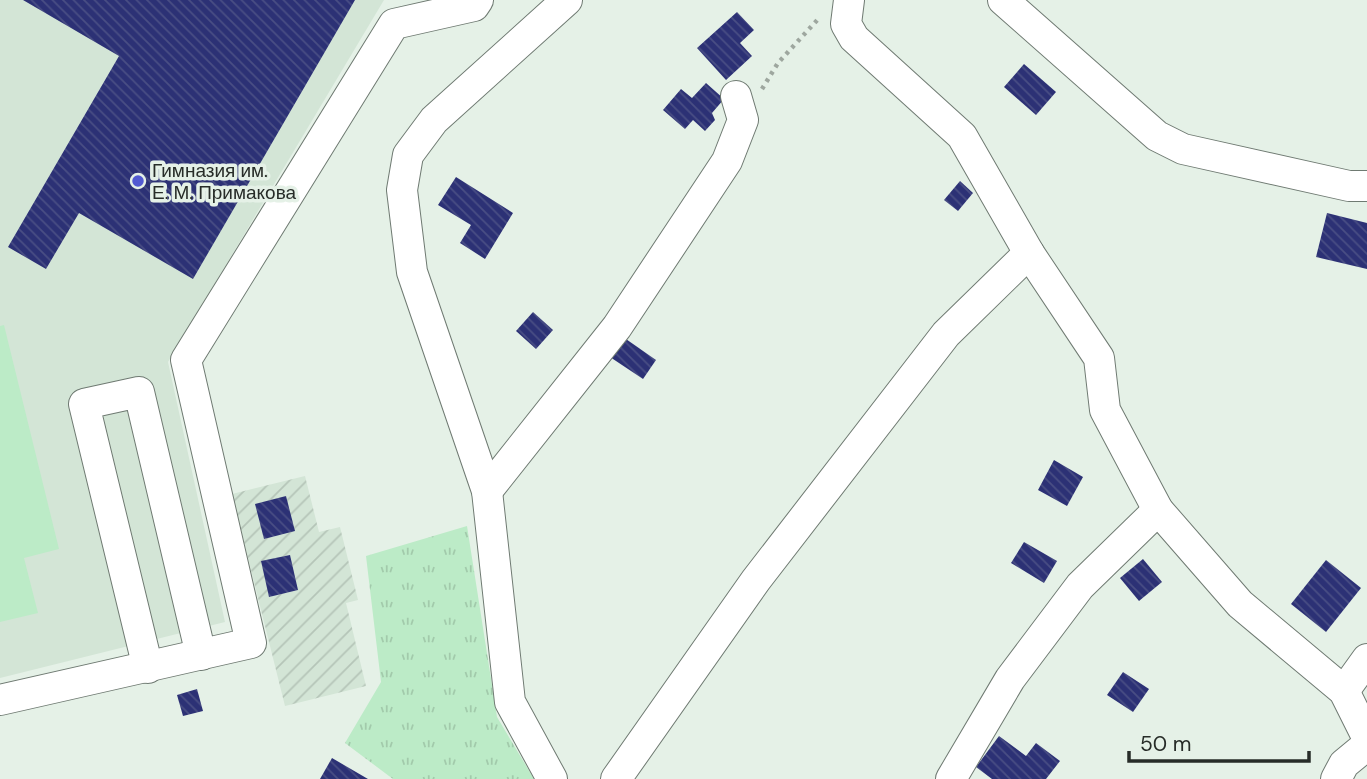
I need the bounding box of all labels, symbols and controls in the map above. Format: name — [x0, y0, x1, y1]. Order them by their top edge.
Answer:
place label: Гимназия им. Е. М. Примакова — [152, 158, 297, 205]
marker: Гимназия им. Е. М. Примакова — [130, 173, 146, 189]
scale bar — [1129, 720, 1309, 764]
text: 50 m — [1140, 730, 1191, 758]

